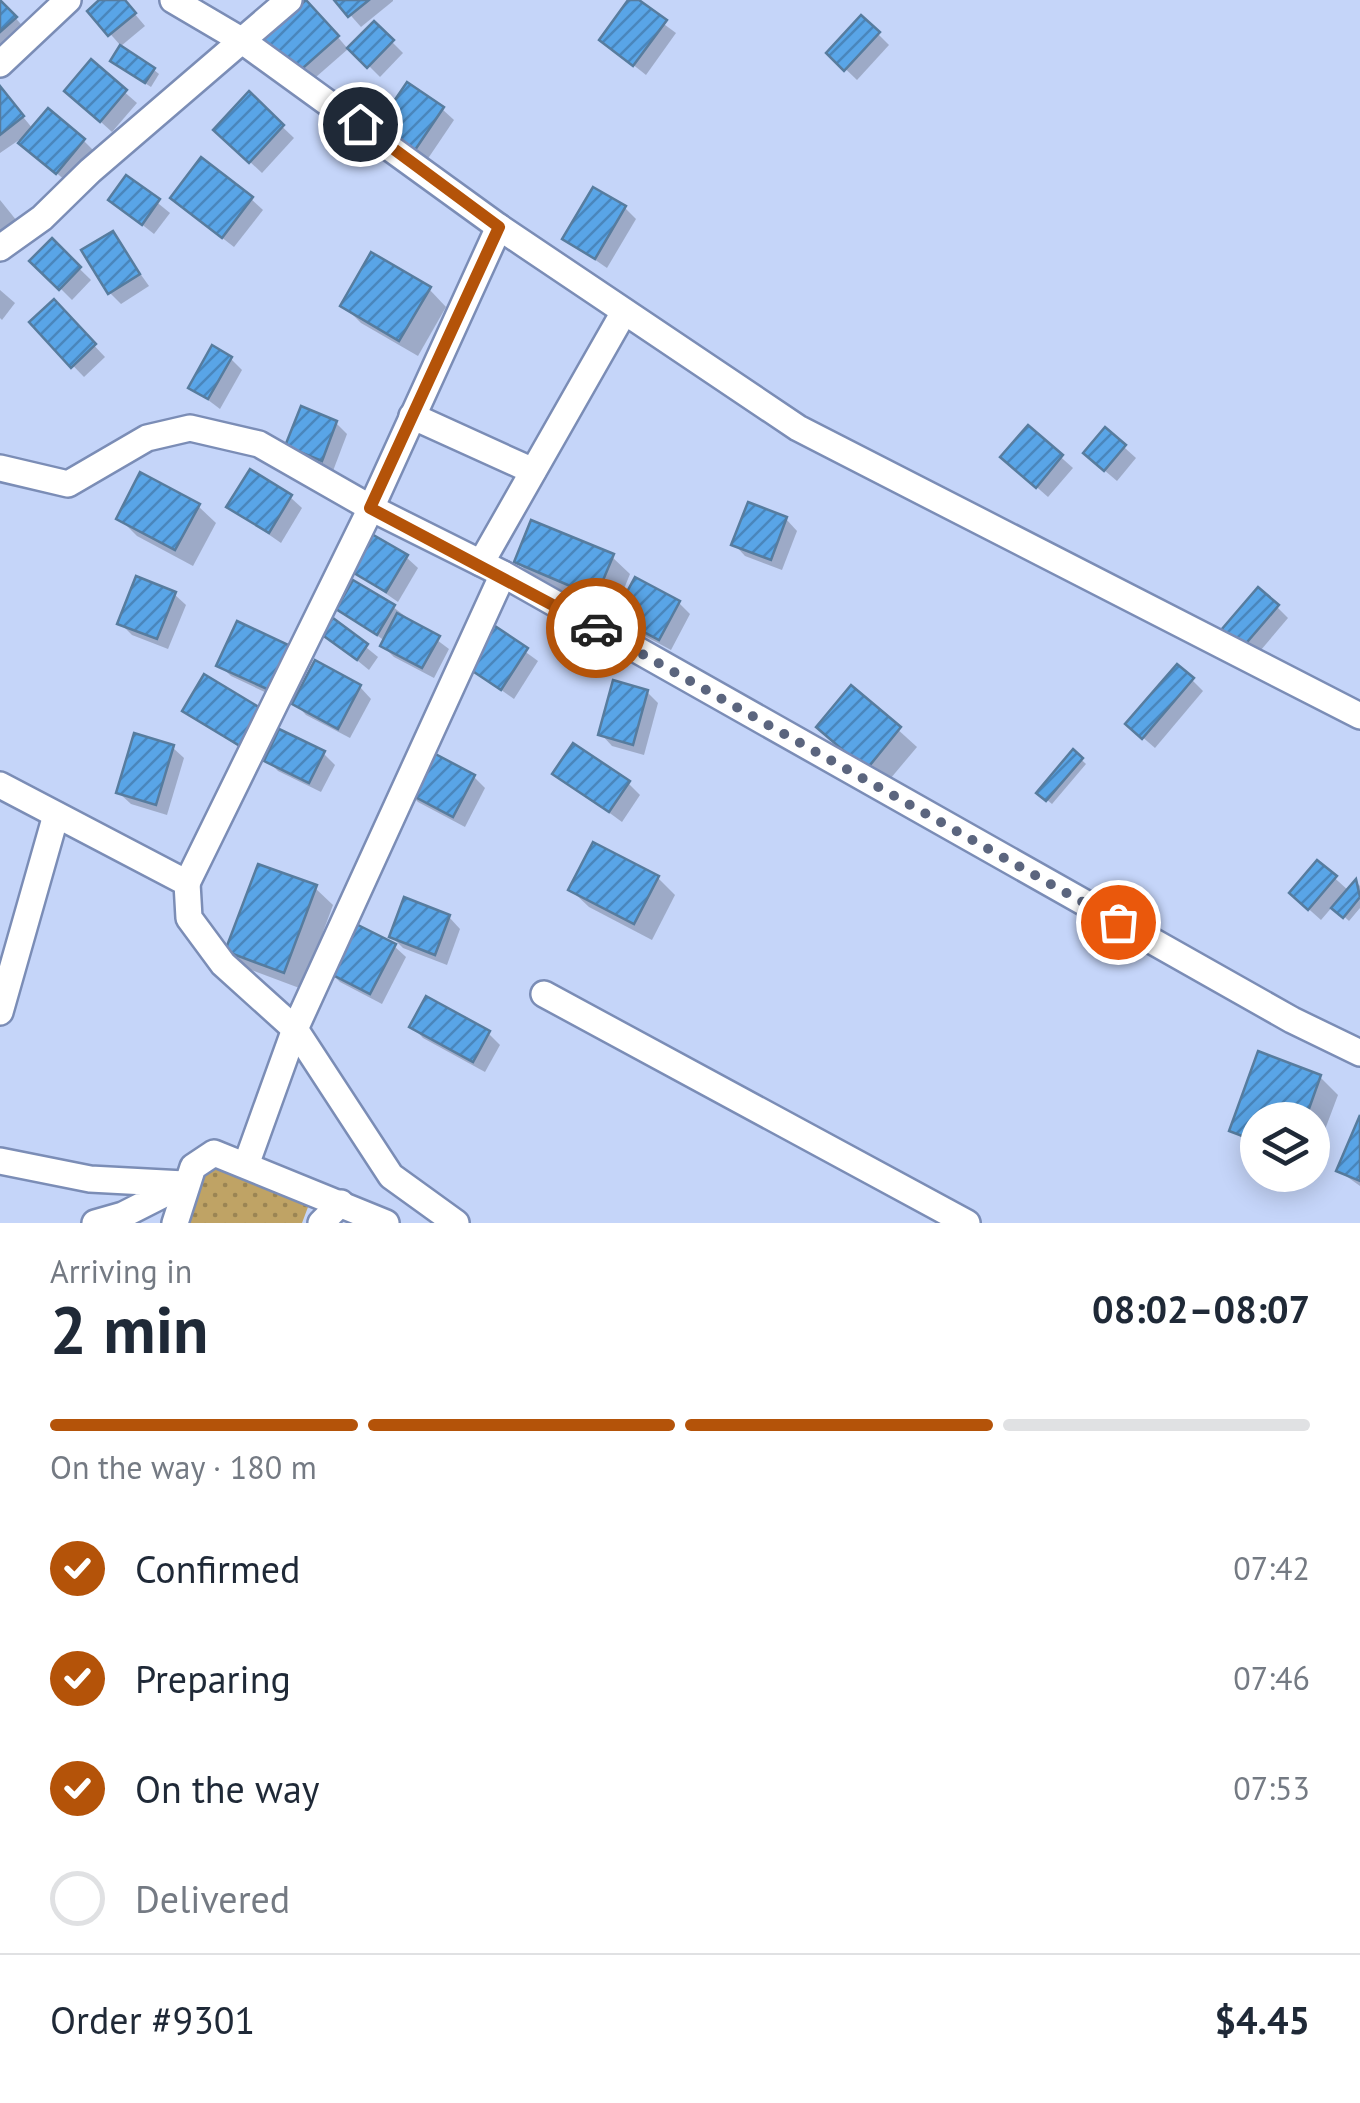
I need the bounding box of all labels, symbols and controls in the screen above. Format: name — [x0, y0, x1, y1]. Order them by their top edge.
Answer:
pin — [318, 82, 403, 167]
icon: home — [333, 97, 388, 152]
courier — [546, 578, 646, 678]
icon: car — [569, 601, 624, 656]
pin — [1076, 880, 1161, 965]
icon: bag — [1091, 895, 1146, 950]
map controls — [1240, 1102, 1330, 1192]
button: layers — [1240, 1102, 1330, 1192]
text: Arriving in — [50, 1250, 192, 1292]
text: 08:02–08:07 — [1092, 1284, 1310, 1333]
text: 2 min — [50, 1287, 209, 1371]
text: On the way · 180 m — [50, 1446, 317, 1488]
icon: check — [50, 1541, 105, 1596]
text: Confirmed — [135, 1544, 301, 1593]
text: 07:42 — [1233, 1547, 1310, 1589]
icon: check — [50, 1651, 105, 1706]
text: Preparing — [135, 1654, 291, 1703]
text: 07:46 — [1233, 1657, 1310, 1699]
icon: check — [50, 1761, 105, 1816]
text: On the way — [135, 1764, 320, 1813]
text: 07:53 — [1233, 1767, 1310, 1809]
text: Delivered — [135, 1874, 290, 1923]
text: Order #9301 — [50, 1995, 255, 2044]
text: $4.45 — [1214, 1995, 1310, 2044]

